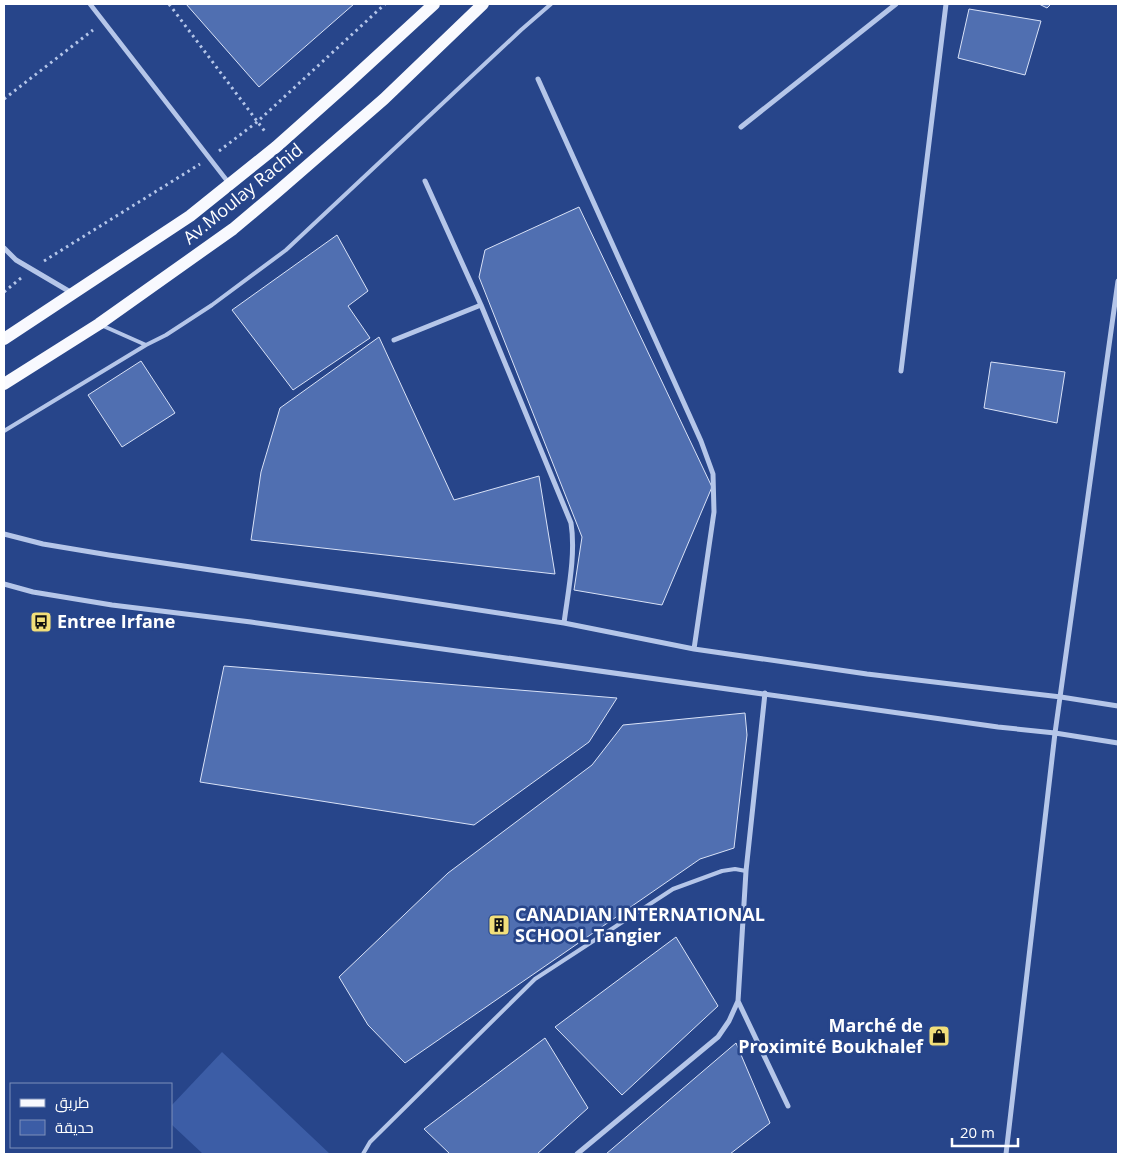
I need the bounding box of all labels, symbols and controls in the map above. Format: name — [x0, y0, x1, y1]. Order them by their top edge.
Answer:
street label: Av.Moulay Rachid — [177, 137, 307, 249]
place label: Entree Irfane — [57, 609, 175, 633]
bus stop icon: Entree Irfane — [29, 610, 53, 634]
place label: CANADIAN INTERNATIONAL SCHOOL Tangier — [515, 902, 765, 947]
building icon: CANADIAN INTERNATIONAL SCHOOL Tangier — [487, 913, 511, 937]
place label: Marché de Proximité Boukhalef — [738, 1013, 924, 1058]
shop icon: Marché de Proximité Boukhalef — [927, 1024, 951, 1048]
legend — [10, 1083, 172, 1148]
text: طريق — [55, 1092, 89, 1113]
scale bar — [952, 1116, 1018, 1148]
text: حديقة — [55, 1117, 94, 1137]
text: 20 m — [960, 1122, 995, 1142]

